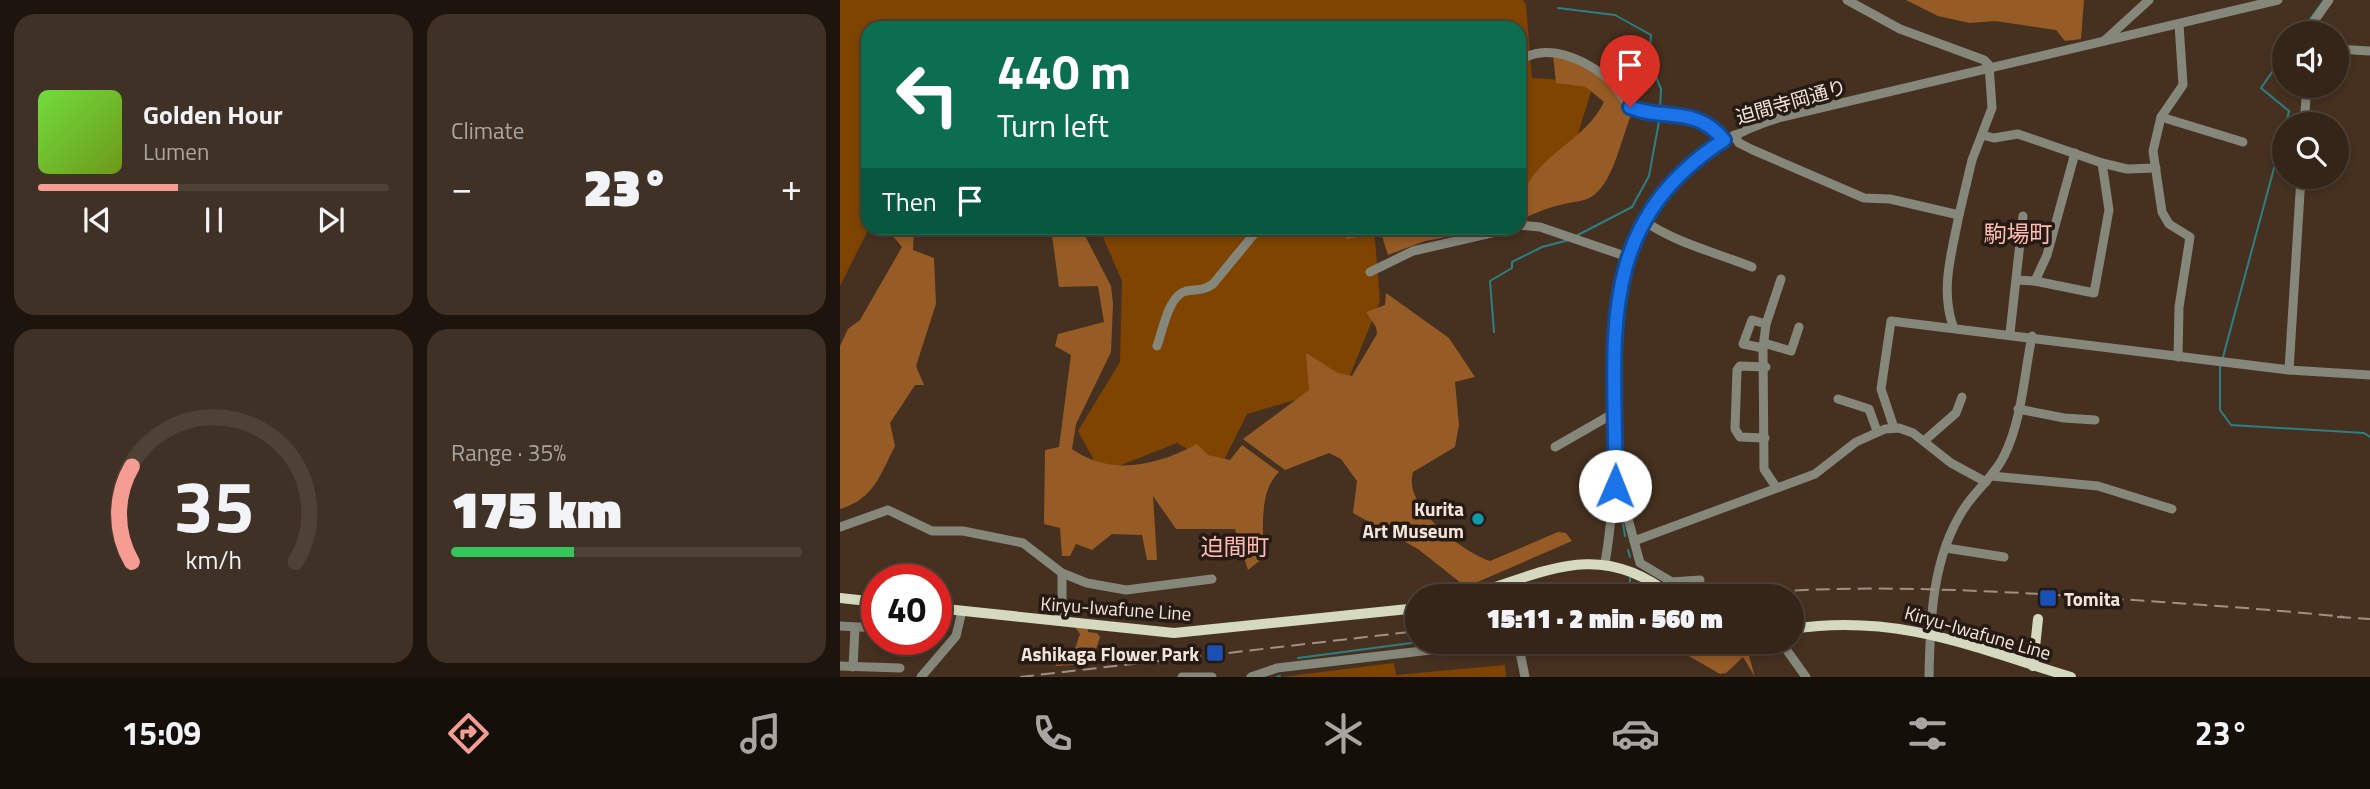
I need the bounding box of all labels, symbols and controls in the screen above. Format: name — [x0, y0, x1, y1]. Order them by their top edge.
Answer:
map controls — [2272, 21, 2349, 189]
button: sound — [2272, 21, 2349, 98]
text: 440 m — [997, 33, 1131, 108]
pin — [1600, 35, 1660, 107]
icon: arrive — [1611, 46, 1649, 84]
icon: left — [882, 49, 973, 140]
street label: 迫間寺岡通り — [1732, 71, 1850, 131]
text: Golden Hour — [143, 95, 283, 134]
text: Turn left — [997, 101, 1109, 149]
button: search — [2272, 112, 2349, 189]
text: Climate — [451, 113, 524, 148]
text: Lumen — [143, 134, 209, 169]
text: 23° — [584, 147, 669, 226]
text: − — [451, 158, 472, 216]
text: + — [781, 158, 802, 216]
text: Then — [882, 182, 937, 221]
icon: arrive — [951, 182, 989, 220]
icon: previous — [78, 201, 116, 239]
icon: pause — [195, 201, 233, 239]
icon: next — [312, 201, 350, 239]
district label: 駒場町 — [1984, 216, 2053, 251]
text: Range · 35% — [451, 435, 566, 470]
position arrow — [1578, 449, 1652, 523]
text: 35 — [173, 450, 254, 560]
text: 175 km — [451, 469, 622, 548]
place label: Kurita Art Museum — [1362, 494, 1464, 545]
marker: Kurita Art Museum — [1470, 511, 1486, 527]
district label: 迫間町 — [1201, 529, 1270, 564]
text: km/h — [185, 541, 242, 579]
speed limit sign: 40 — [861, 564, 952, 655]
place label: Tomita — [2064, 584, 2121, 613]
street label: Kiryu-Iwafune Line — [1040, 588, 1192, 628]
marker: Tomita — [2038, 588, 2058, 608]
street label: Kiryu-Iwafune Line — [1901, 597, 2055, 667]
text: 15:11 · 2 min · 560 m — [1486, 599, 1723, 638]
place label: Ashikaga Flower Park — [1021, 639, 1199, 668]
marker: Ashikaga Flower Park — [1205, 643, 1225, 663]
text: 15:09 — [121, 709, 201, 757]
icon: directions — [444, 709, 493, 758]
icon: music — [736, 709, 785, 758]
icon: phone — [1028, 709, 1077, 758]
icon: climate — [1319, 709, 1368, 758]
icon: car — [1611, 709, 1660, 758]
icon: filters — [1903, 709, 1952, 758]
text: 23° — [2195, 709, 2249, 757]

